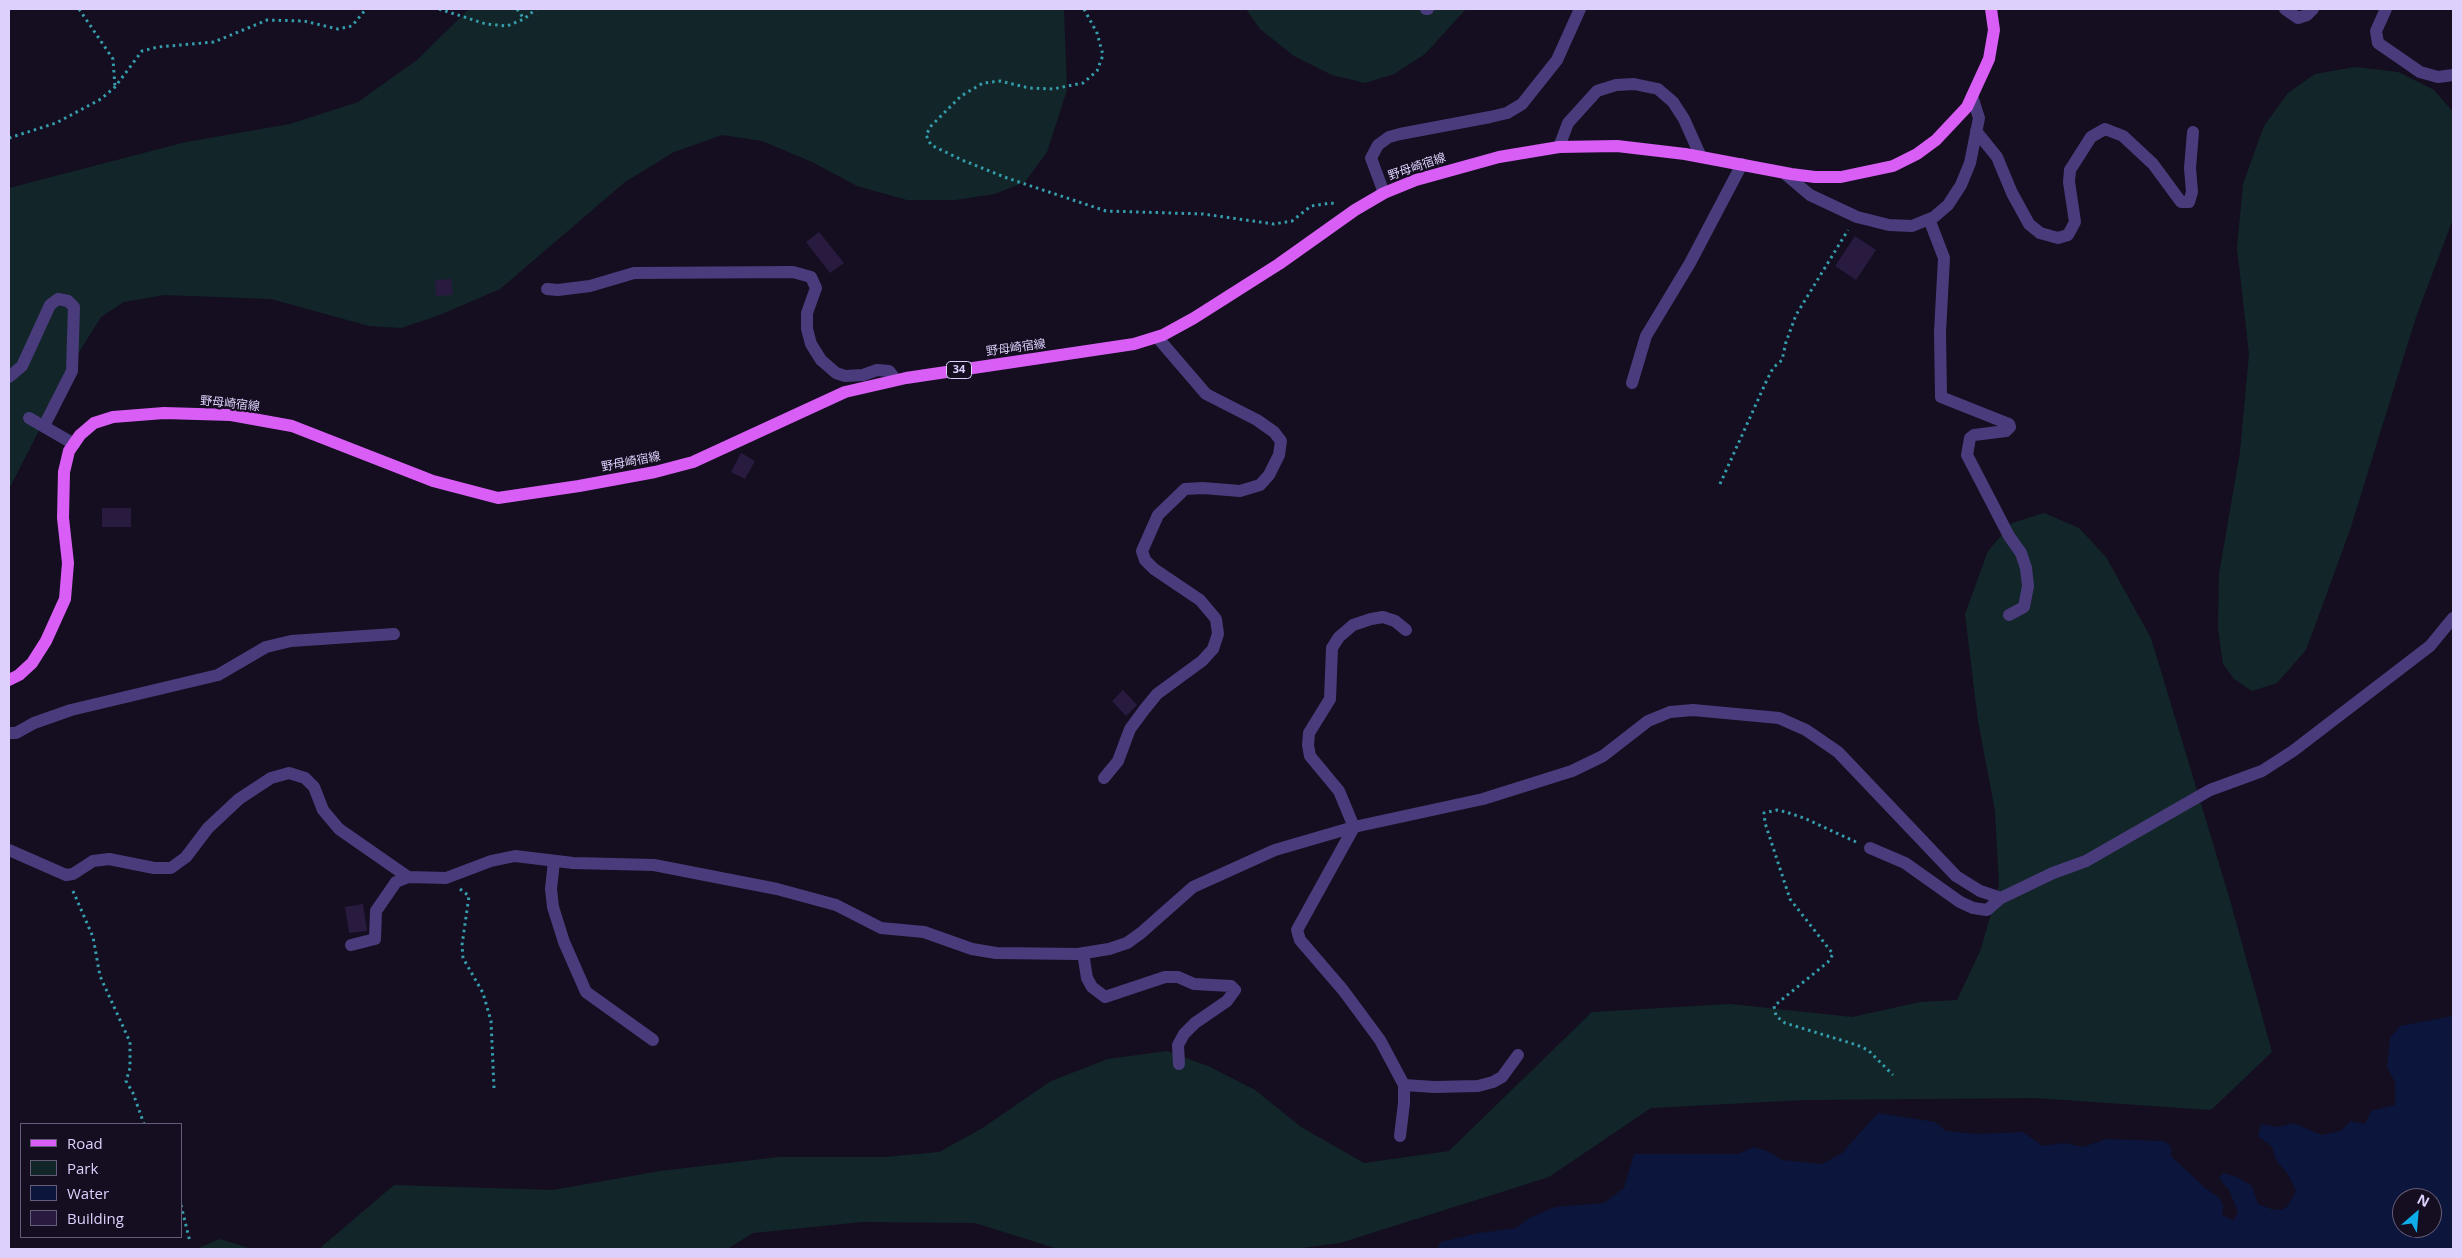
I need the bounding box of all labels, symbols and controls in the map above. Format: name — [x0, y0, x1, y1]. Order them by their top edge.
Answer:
street label: 野母崎宿線 — [1386, 150, 1448, 184]
street label: 野母崎宿線 — [985, 337, 1047, 359]
road number: 34 — [946, 362, 972, 378]
street label: 野母崎宿線 — [199, 394, 261, 414]
street label: 野母崎宿線 — [600, 449, 662, 475]
legend — [20, 1123, 182, 1238]
text: Road — [67, 1133, 103, 1153]
text: Park — [67, 1158, 98, 1178]
text: Water — [67, 1183, 109, 1203]
north arrow — [2392, 1188, 2442, 1238]
text: N — [2414, 1189, 2433, 1211]
text: Building — [67, 1208, 124, 1228]

